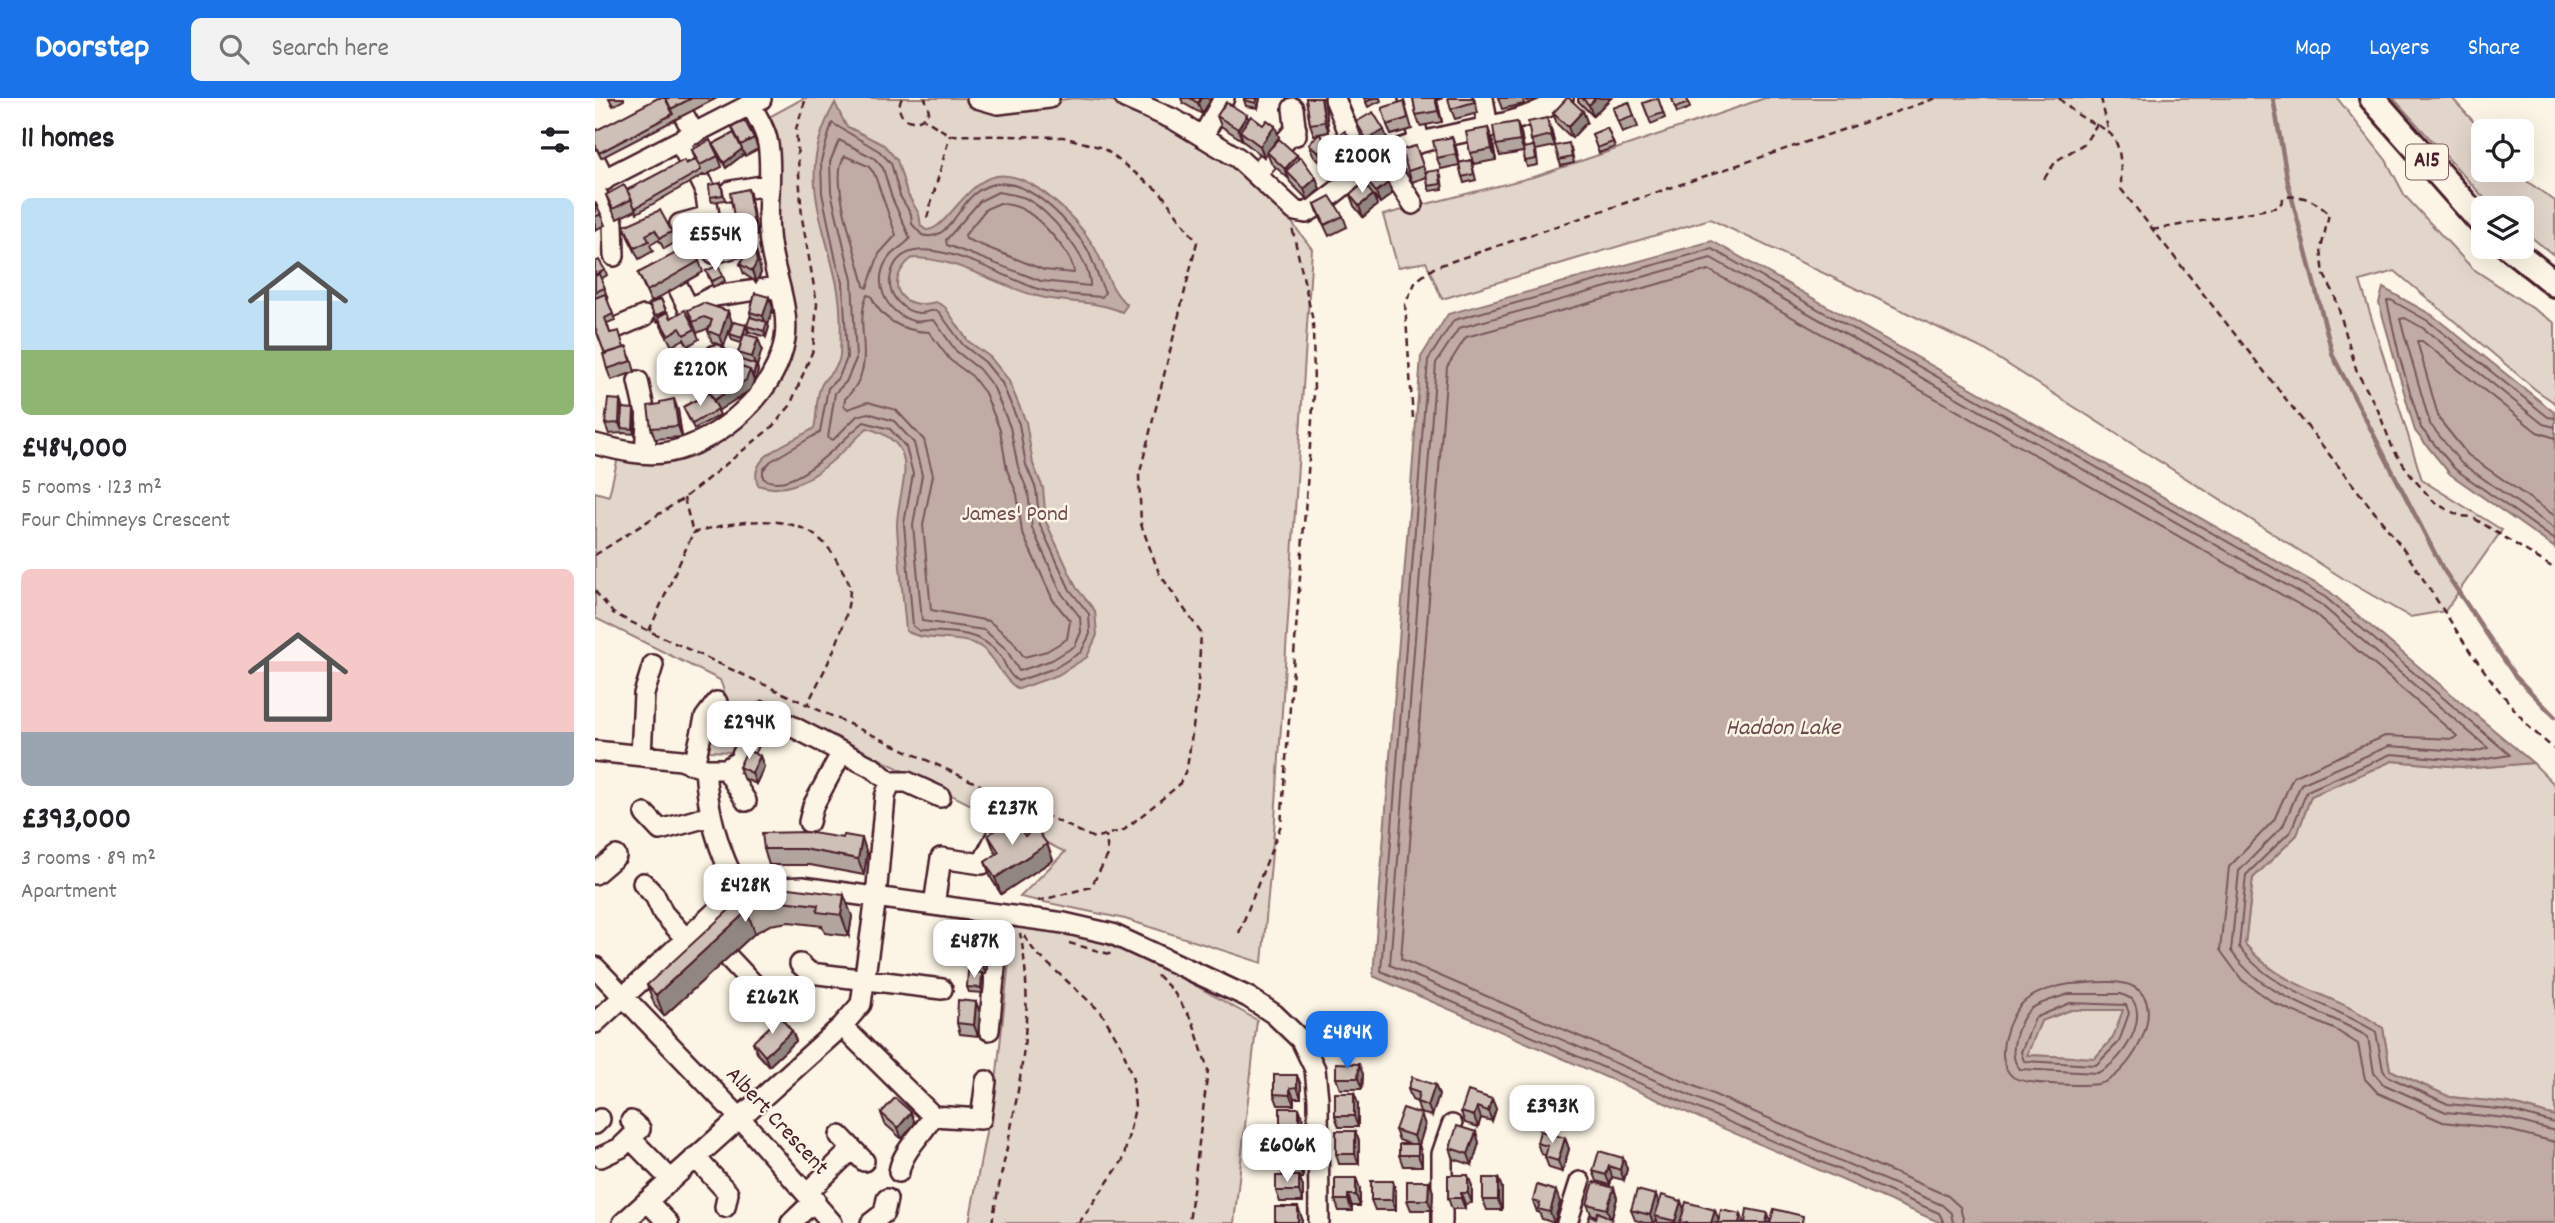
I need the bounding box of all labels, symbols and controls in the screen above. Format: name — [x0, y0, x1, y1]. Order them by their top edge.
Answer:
search box — [191, 18, 681, 81]
text: Doorstep — [35, 26, 149, 73]
icon: search — [215, 30, 253, 68]
text: Search here — [271, 31, 389, 68]
text: Map — [2295, 32, 2331, 66]
text: Layers — [2369, 32, 2430, 66]
text: Share — [2468, 32, 2520, 66]
text: 11 homes — [21, 119, 115, 162]
map controls — [2471, 119, 2534, 259]
button: locate — [2471, 119, 2534, 182]
icon: filters — [536, 121, 574, 159]
pin: £200K — [1313, 136, 1411, 195]
text: £200K — [1333, 141, 1391, 174]
road number: A15 — [2406, 144, 2448, 180]
button: layers — [2471, 196, 2534, 259]
pin: £554K — [666, 214, 764, 273]
text: £554K — [689, 219, 741, 252]
icon: home — [235, 243, 361, 369]
pin: £220K — [651, 348, 749, 408]
text: £220K — [673, 354, 727, 387]
text: £484,000 — [21, 429, 128, 472]
text: 5 rooms · 123 m² — [21, 472, 162, 505]
park label: James' Pond — [962, 499, 1068, 532]
text: Four Chimneys Crescent — [21, 505, 230, 538]
icon: home — [235, 614, 361, 740]
pin: £294K — [700, 702, 798, 761]
text: £294K — [723, 707, 775, 740]
water label: Haddon Lake — [1726, 712, 1842, 746]
pin: £237K — [963, 788, 1061, 847]
text: £237K — [986, 793, 1038, 826]
text: £393,000 — [21, 800, 131, 843]
text: 3 rooms · 89 m² — [21, 843, 156, 876]
pin: £428K — [696, 864, 794, 924]
text: £428K — [720, 870, 770, 903]
text: Apartment — [21, 876, 117, 909]
pin: £487K — [925, 920, 1023, 980]
text: £487K — [949, 926, 999, 959]
pin: £262K — [723, 976, 821, 1036]
text: £262K — [745, 982, 799, 1015]
pin: £484K — [1298, 1012, 1396, 1071]
text: £484K — [1322, 1017, 1372, 1050]
street label: Albert Crescent — [717, 1060, 835, 1184]
pin: £393K — [1503, 1086, 1601, 1145]
text: £393K — [1525, 1091, 1579, 1124]
pin: £606K — [1238, 1124, 1336, 1184]
text: £606K — [1258, 1130, 1316, 1163]

